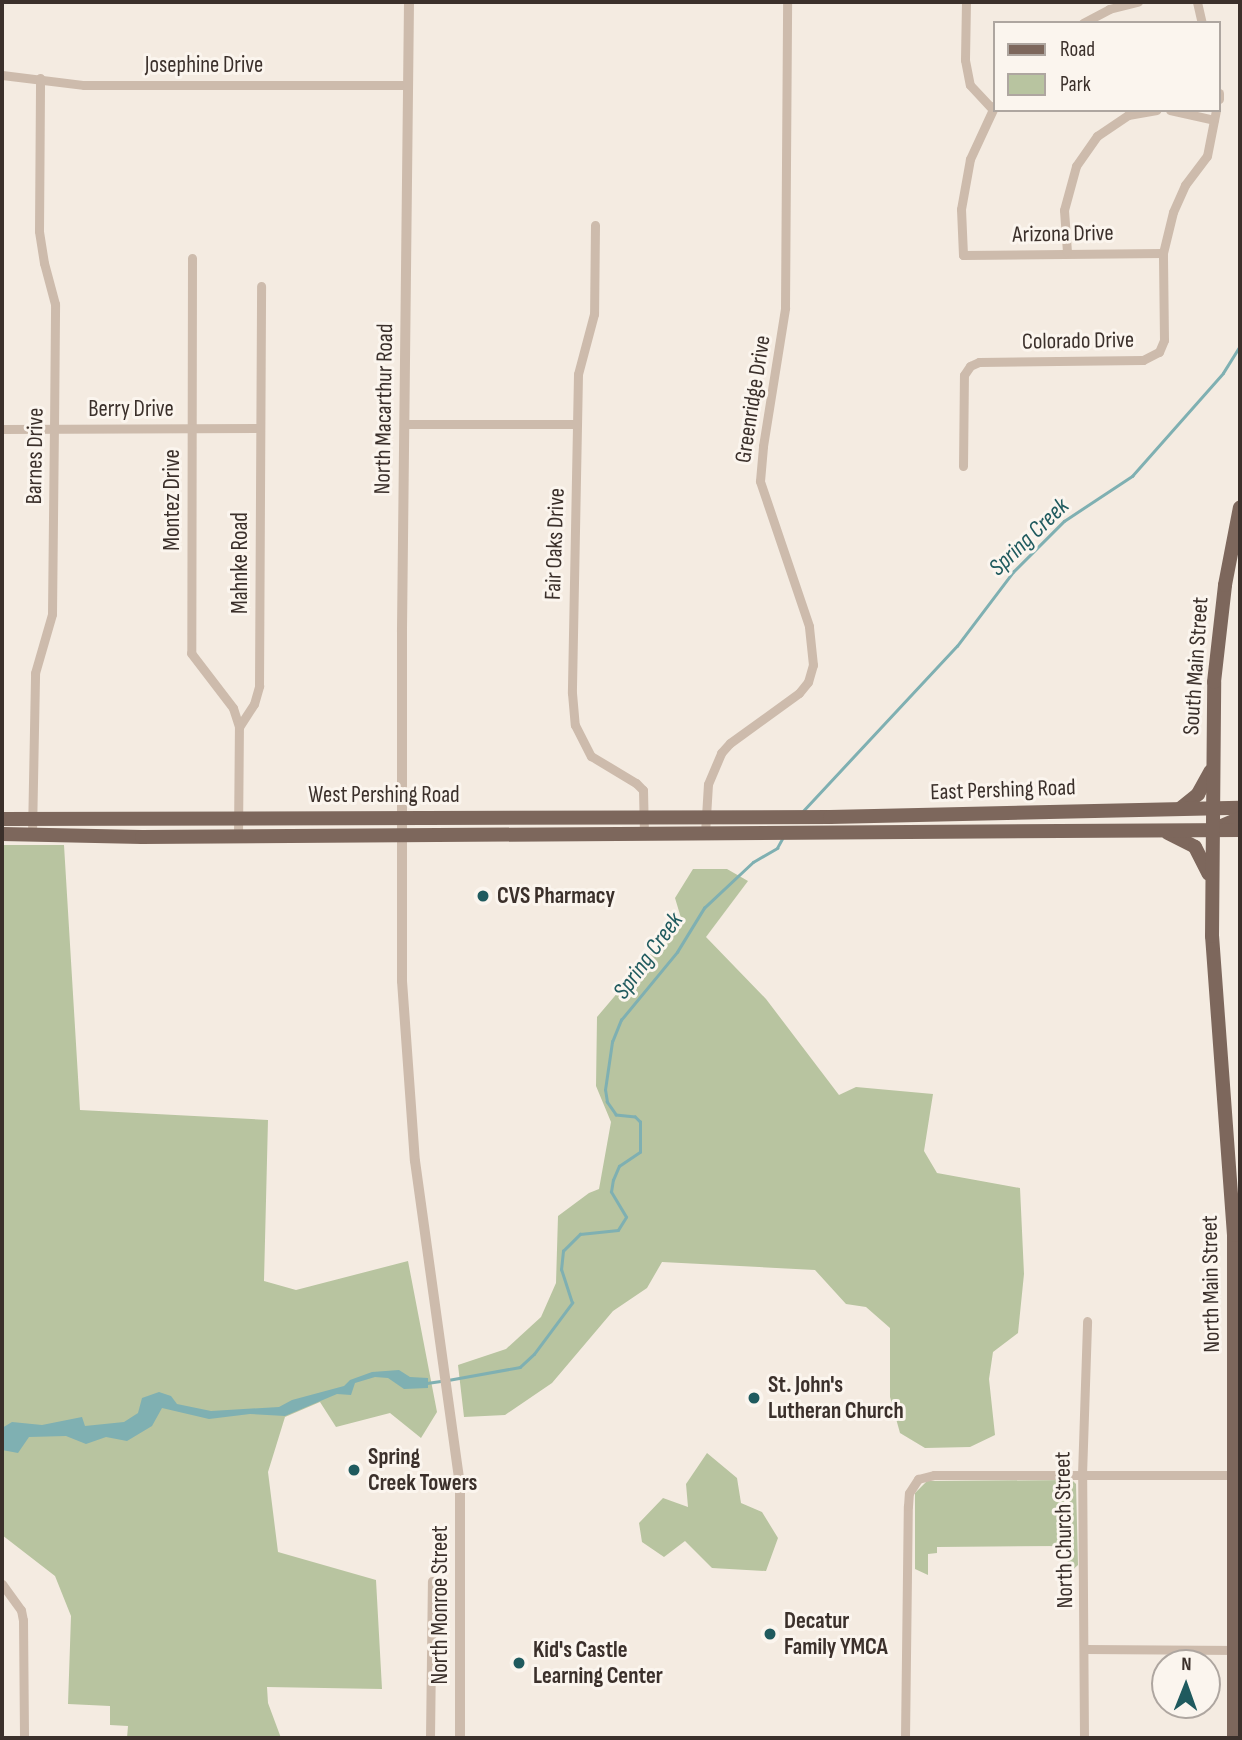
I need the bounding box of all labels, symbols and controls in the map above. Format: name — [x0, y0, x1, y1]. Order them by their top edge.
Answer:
legend — [993, 21, 1221, 112]
text: Road — [1060, 37, 1095, 62]
street label: Josephine Drive — [145, 51, 263, 79]
text: Park — [1060, 72, 1091, 97]
street label: Arizona Drive — [1012, 219, 1114, 249]
street label: North Macarthur Road — [369, 323, 399, 495]
street label: Colorado Drive — [1022, 326, 1134, 356]
street label: Greenridge Drive — [729, 333, 777, 465]
street label: Berry Drive — [88, 395, 174, 423]
street label: Barnes Drive — [20, 407, 50, 505]
street label: Montez Drive — [158, 449, 186, 551]
street label: Fair Oaks Drive — [539, 487, 571, 601]
water label: Spring Creek — [983, 492, 1075, 582]
street label: Mahnke Road — [226, 512, 254, 614]
street label: South Main Street — [1177, 596, 1215, 736]
street label: East Pershing Road — [930, 774, 1076, 806]
street label: West Pershing Road — [308, 781, 460, 809]
place label: CVS Pharmacy — [497, 882, 615, 910]
marker: CVS Pharmacy — [475, 888, 491, 904]
water label: Spring Creek — [607, 907, 689, 1005]
street label: North Main Street — [1196, 1215, 1226, 1353]
place label: St. John's Lutheran Church — [768, 1371, 904, 1425]
marker: St. John's Lutheran Church — [746, 1390, 762, 1406]
place label: Spring Creek Towers — [368, 1443, 477, 1497]
street label: North Church Street — [1049, 1451, 1079, 1609]
marker: Spring Creek Towers — [346, 1462, 362, 1478]
street label: North Monroe Street — [426, 1526, 454, 1684]
place label: Decatur Family YMCA — [784, 1607, 888, 1661]
marker: Decatur Family YMCA — [762, 1626, 778, 1642]
place label: Kid's Castle Learning Center — [533, 1636, 663, 1690]
north arrow — [1151, 1649, 1221, 1719]
text: N — [1181, 1653, 1192, 1676]
marker: Kid's Castle Learning Center — [511, 1655, 527, 1671]

